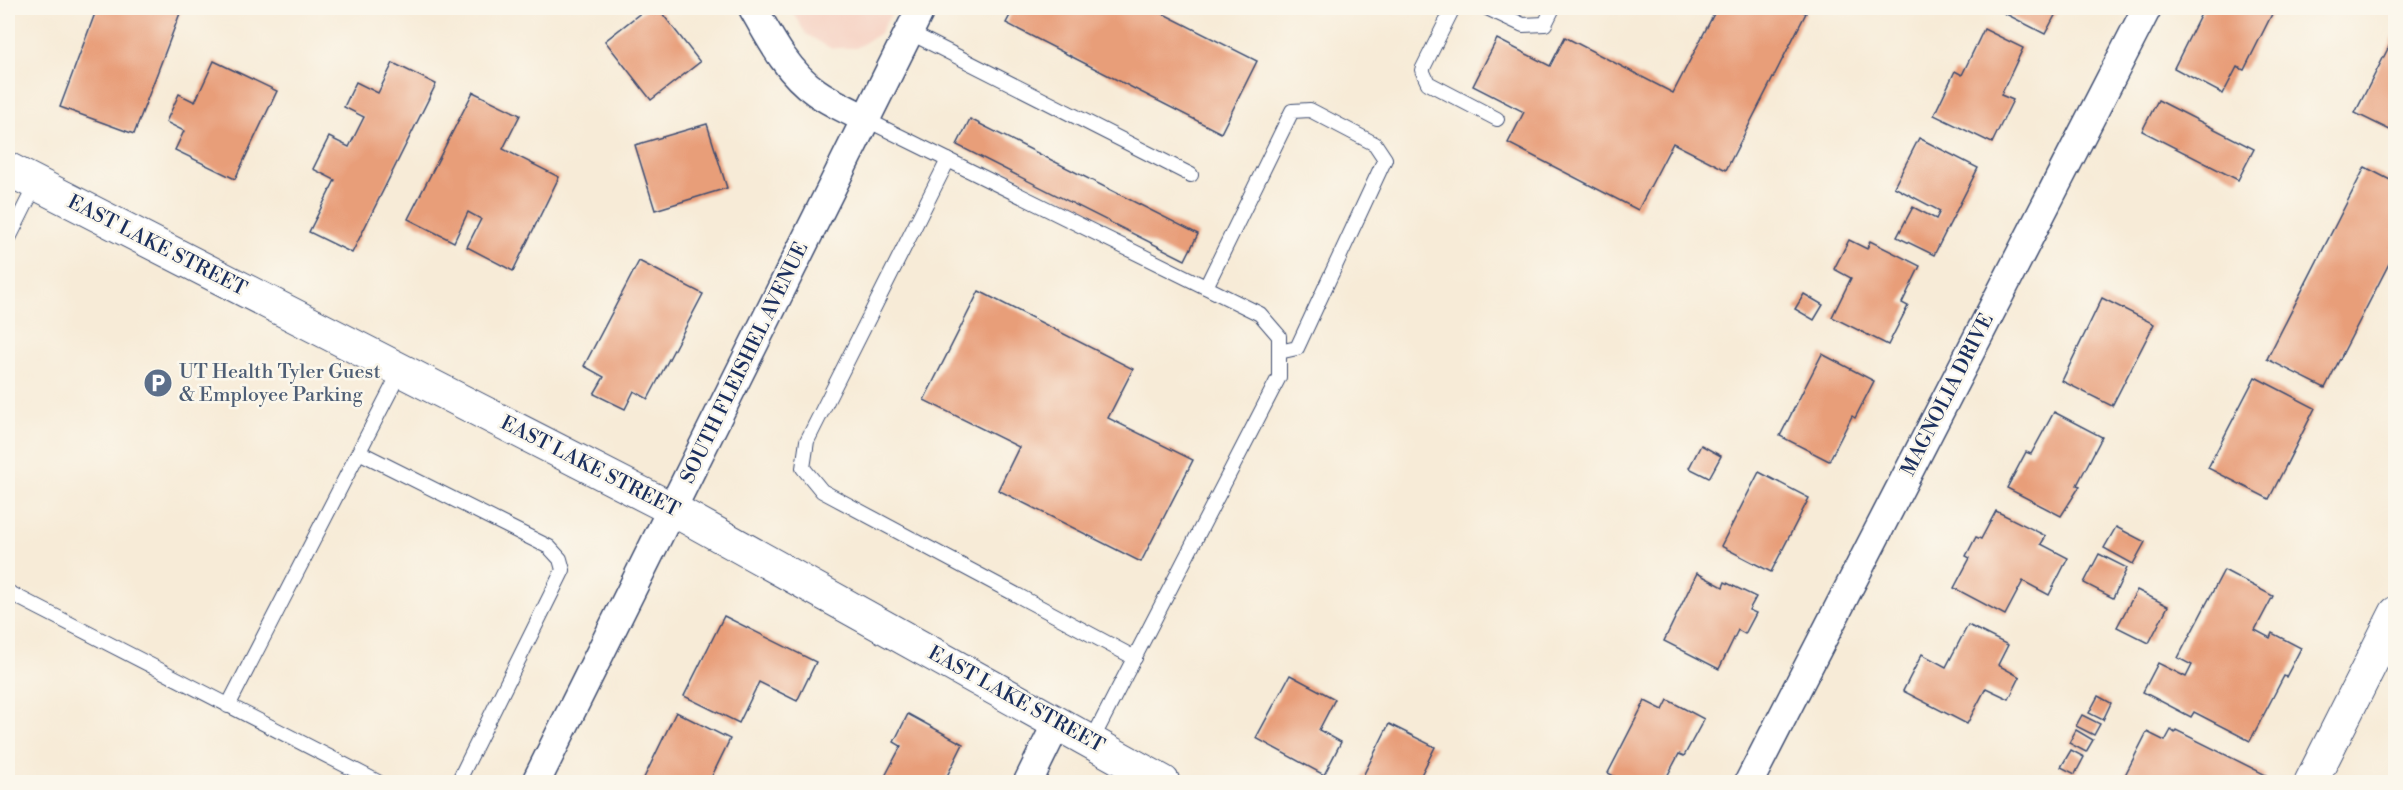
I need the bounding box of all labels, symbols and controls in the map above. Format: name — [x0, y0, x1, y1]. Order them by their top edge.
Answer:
street label: EAST LAKE STREET — [63, 190, 251, 302]
street label: SOUTH FLEISHEL AVENUE — [676, 238, 814, 488]
street label: MAGNOLIA DRIVE — [1896, 310, 2000, 480]
place label: UT Health Tyler Guest & Employee Parking — [179, 360, 381, 408]
parking icon: UT Health Tyler Guest & Employee Parking — [142, 367, 174, 399]
street label: EAST LAKE STREET — [496, 411, 684, 523]
street label: EAST LAKE STREET — [923, 641, 1109, 759]

